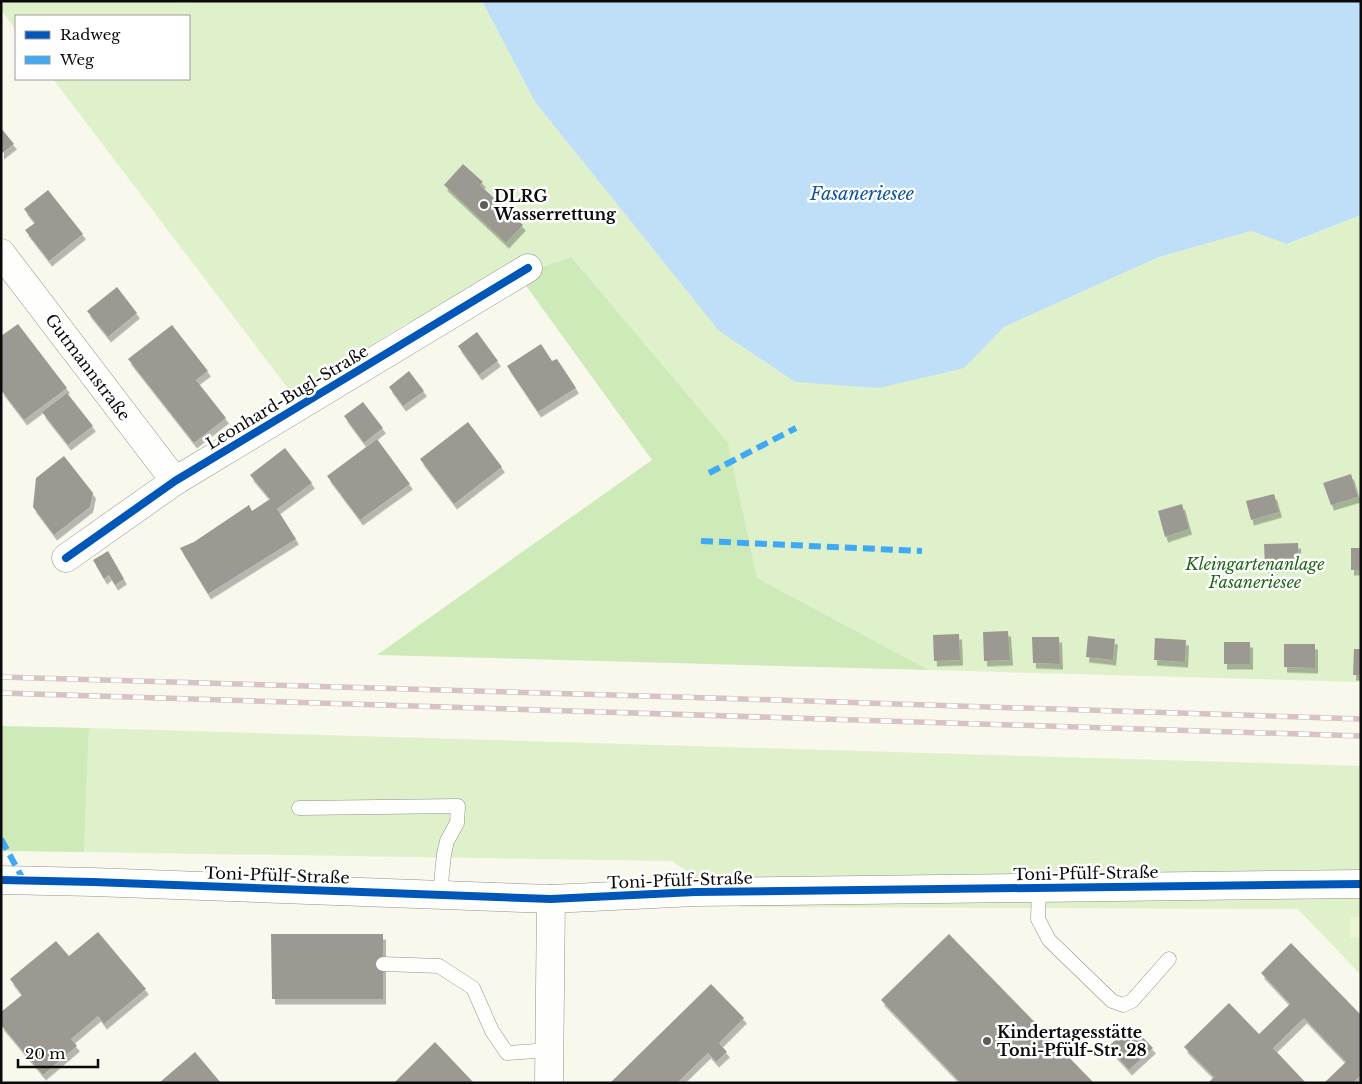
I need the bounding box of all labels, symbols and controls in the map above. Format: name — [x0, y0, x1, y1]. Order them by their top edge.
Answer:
legend — [15, 15, 190, 80]
text: Radweg — [60, 25, 121, 44]
text: Weg — [59, 50, 95, 69]
water label: Fasaneriesee — [809, 183, 914, 205]
place label: DLRG Wasserrettung — [493, 186, 617, 224]
marker: DLRG Wasserrettung — [478, 199, 490, 211]
street label: Gutmannstraße — [41, 310, 135, 424]
street label: Leonhard-Bugl-Straße — [202, 341, 372, 453]
park label: Kleingartenanlage Fasaneriesee — [1185, 554, 1325, 592]
street label: Toni-Pfülf-Straße — [204, 862, 350, 888]
street label: Toni-Pfülf-Straße — [1013, 862, 1159, 884]
street label: Toni-Pfülf-Straße — [607, 867, 753, 893]
place label: Kindertagesstätte Toni-Pfülf-Str. 28 — [997, 1022, 1147, 1060]
marker: Kindertagesstätte Toni-Pfülf-Str. 28 — [981, 1035, 993, 1047]
scale bar — [18, 1036, 98, 1068]
text: 20 m — [25, 1044, 65, 1063]

